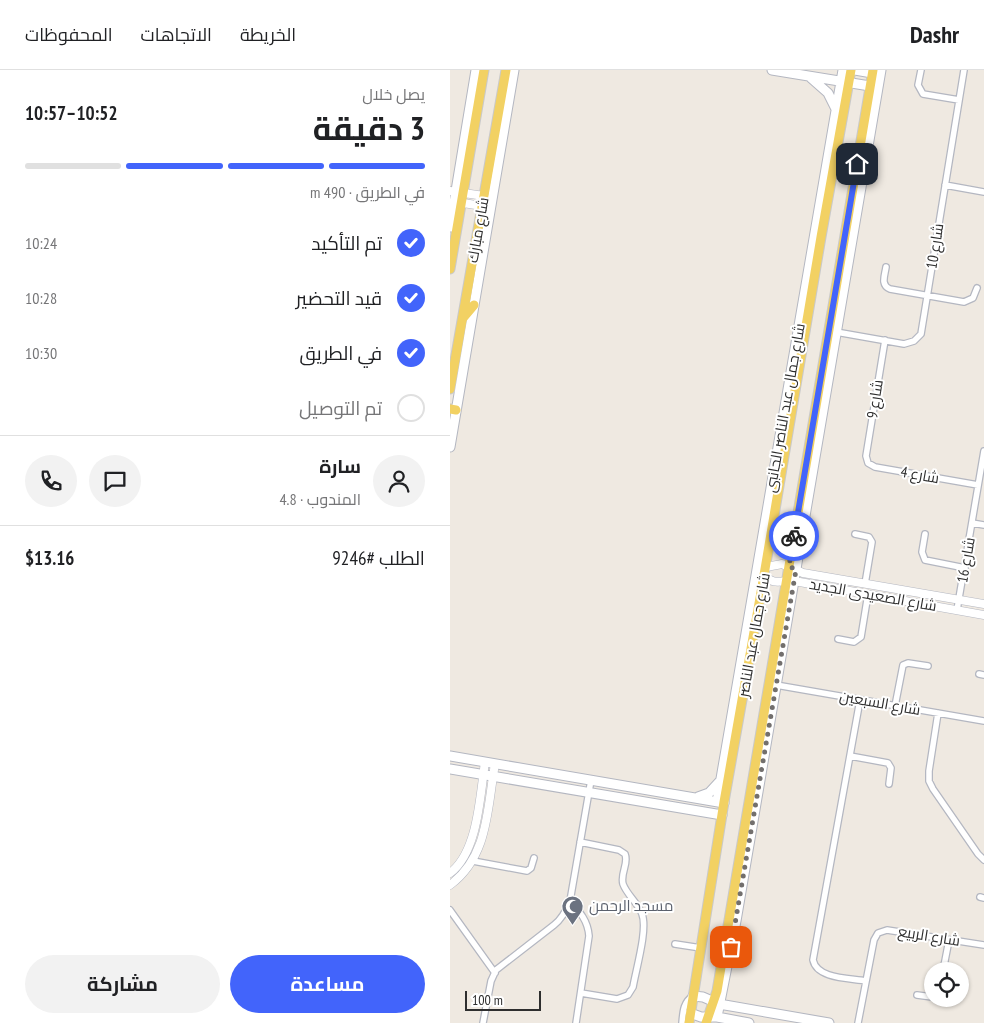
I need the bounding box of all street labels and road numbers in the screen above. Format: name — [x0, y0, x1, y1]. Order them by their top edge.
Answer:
street label: شارع مبارك — [462, 196, 495, 265]
street label: شارع 10 — [922, 222, 949, 270]
street label: شارع جمال عبد الناصر الجانبى — [760, 322, 811, 494]
street label: شارع 9 — [862, 378, 889, 420]
street label: شارع 4 — [899, 462, 941, 489]
street label: شارع 16 — [952, 536, 981, 584]
street label: شارع جمال عبد الناصر — [733, 571, 776, 700]
street label: شارع الصعيدى الجديد — [808, 574, 938, 617]
street label: شارع السبعين — [838, 686, 922, 721]
street label: شارع الربيع — [896, 921, 962, 952]

